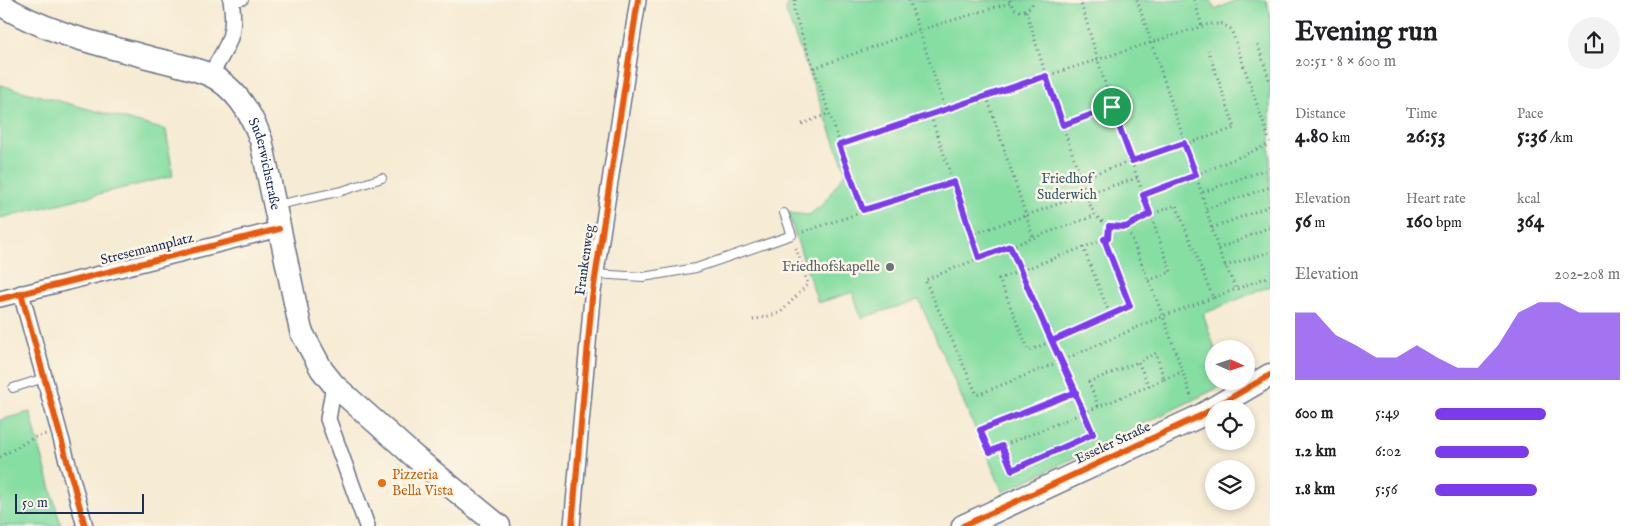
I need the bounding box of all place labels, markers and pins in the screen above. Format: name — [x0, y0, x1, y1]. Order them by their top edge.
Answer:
pin — [1091, 86, 1133, 128]
place label: Friedhofskapelle — [782, 258, 881, 276]
marker: Friedhofskapelle — [884, 261, 896, 273]
place label: Pizzeria Bella Vista — [392, 466, 454, 500]
marker: Pizzeria Bella Vista — [376, 477, 388, 489]

